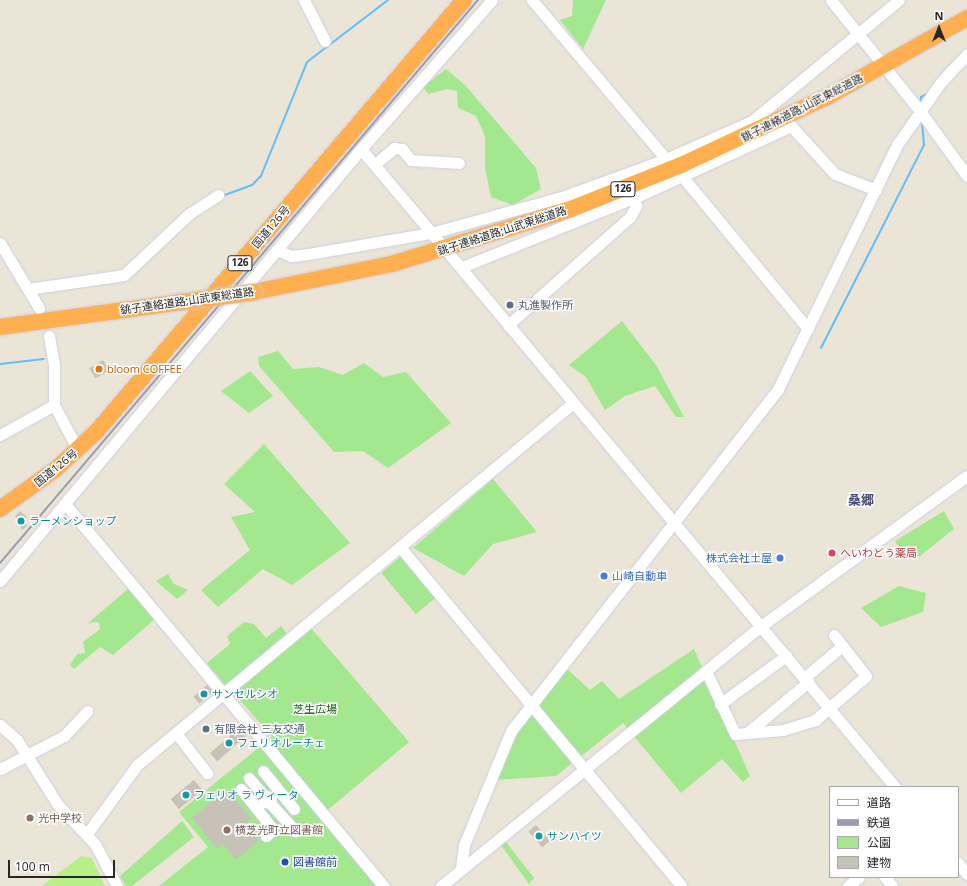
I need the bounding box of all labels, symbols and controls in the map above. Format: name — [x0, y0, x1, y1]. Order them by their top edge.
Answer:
north arrow — [919, 8, 959, 48]
text: N — [935, 8, 943, 23]
street label: 銚子連絡道路;山武東総道路 — [739, 72, 865, 144]
road number: 126 — [610, 181, 636, 197]
street label: 国道126号 — [249, 203, 293, 251]
street label: 銚子連絡道路;山武東総道路 — [436, 204, 568, 258]
road number: 126 — [227, 255, 253, 271]
street label: 銚子連絡道路;山武東総道路 — [119, 285, 255, 317]
place label: 丸進製作所 — [518, 298, 573, 312]
marker: 丸進製作所 — [505, 300, 515, 310]
place label: bloom COFFEE — [107, 362, 182, 376]
marker: bloom COFFEE — [94, 364, 104, 374]
street label: 国道126号 — [32, 447, 80, 489]
district label: 桑郷 — [848, 492, 874, 508]
place label: ラーメンショップ — [29, 514, 117, 528]
marker: ラーメンショップ — [16, 516, 26, 526]
place label: へいわどう薬局 — [840, 546, 917, 560]
marker: へいわどう薬局 — [827, 548, 837, 558]
place label: 株式会社土屋 — [706, 551, 772, 565]
marker: 株式会社土屋 — [775, 553, 785, 563]
place label: 山崎自動車 — [612, 569, 667, 583]
marker: 山崎自動車 — [599, 571, 609, 581]
place label: サンセルシオ — [212, 687, 278, 701]
marker: サンセルシオ — [199, 689, 209, 699]
park label: 芝生広場 — [293, 702, 337, 716]
place label: 有限会社 三友交通 — [214, 722, 305, 736]
marker: 有限会社 三友交通 — [201, 724, 211, 734]
place label: フェリオルーチェ — [237, 736, 325, 750]
marker: フェリオルーチェ — [224, 738, 234, 748]
legend — [829, 786, 959, 878]
place label: フェリオ ラ ヴィータ — [194, 788, 299, 802]
marker: フェリオ ラ ヴィータ — [181, 790, 191, 800]
text: 道路 — [867, 794, 891, 811]
place label: 光中学校 — [38, 811, 82, 825]
marker: 光中学校 — [25, 813, 35, 823]
text: 鉄道 — [867, 814, 891, 831]
place label: 横芝光町立図書館 — [235, 823, 323, 837]
marker: 横芝光町立図書館 — [222, 825, 232, 835]
place label: サンハイツ — [547, 829, 602, 843]
marker: サンハイツ — [534, 831, 544, 841]
text: 公園 — [867, 834, 891, 851]
scale bar — [10, 852, 117, 878]
text: 建物 — [867, 854, 891, 871]
place label: 図書館前 — [293, 855, 337, 869]
marker: 図書館前 — [280, 857, 290, 867]
text: 100 m — [15, 858, 50, 875]

